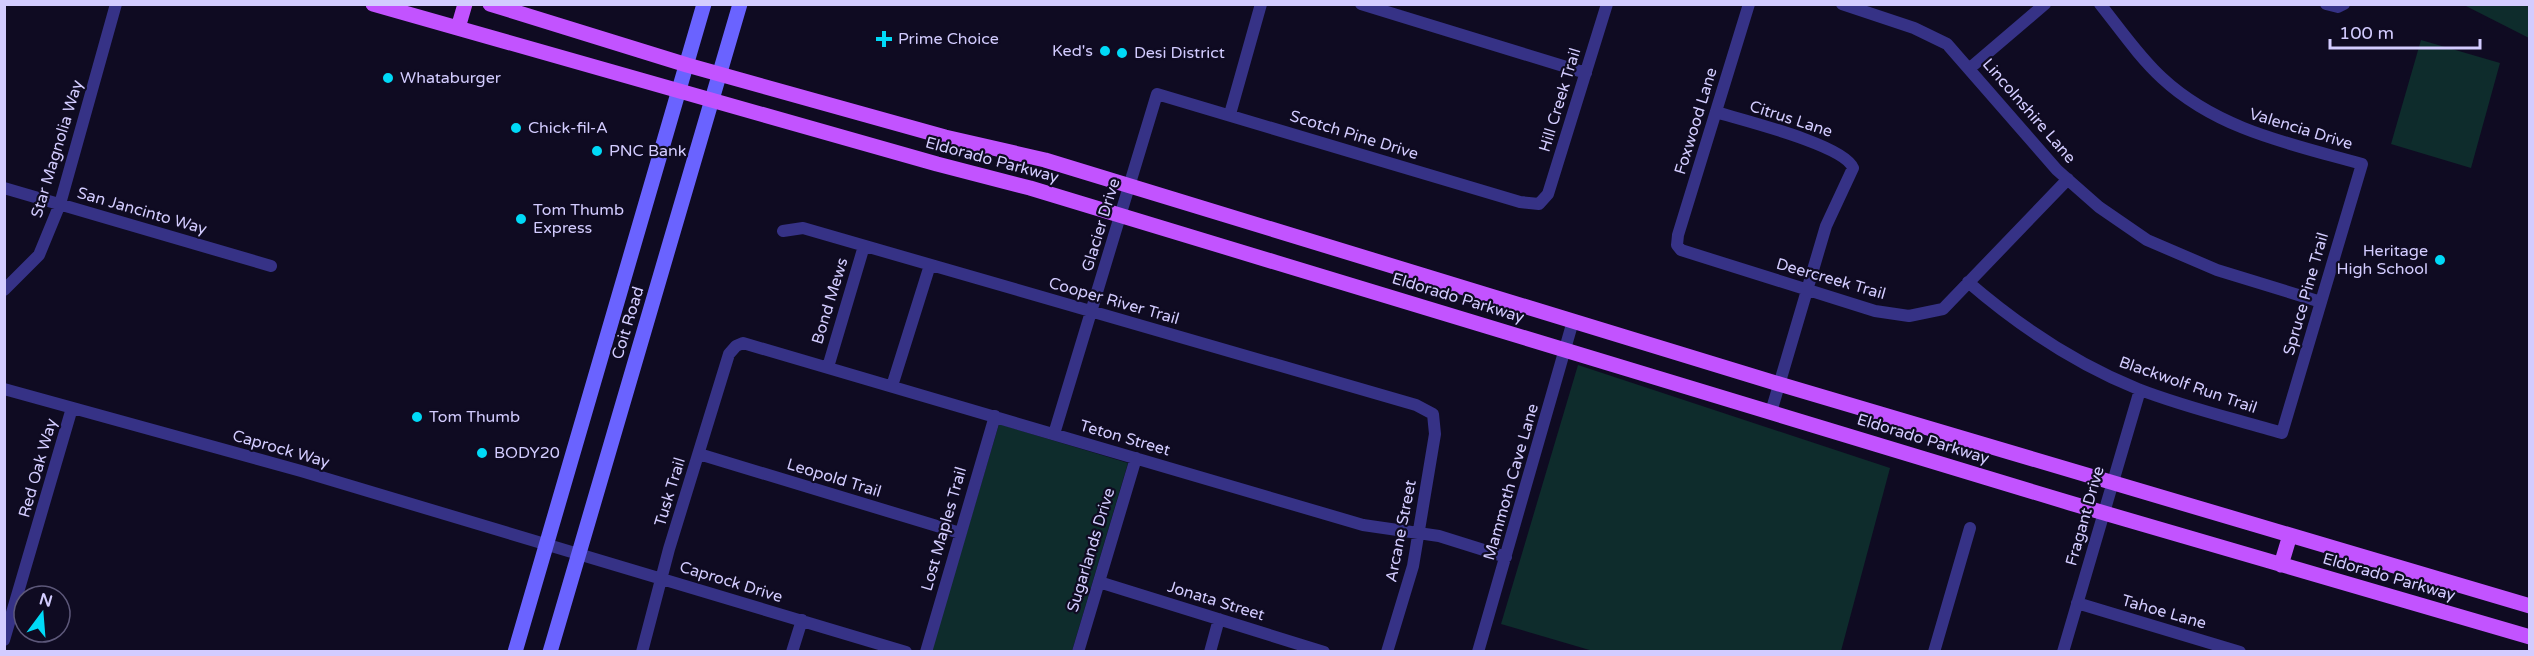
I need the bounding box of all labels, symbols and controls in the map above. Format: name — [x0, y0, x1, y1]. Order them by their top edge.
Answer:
scale bar — [2330, 12, 2480, 50]
text: 100 m — [2339, 22, 2394, 44]
place label: Prime Choice — [898, 29, 999, 49]
marker: Prime Choice — [875, 30, 893, 48]
place label: Ked's — [1052, 41, 1093, 61]
place label: Desi District — [1134, 43, 1225, 63]
marker: Ked's — [1098, 44, 1112, 58]
marker: Desi District — [1115, 46, 1129, 60]
street label: Hill Creek Trail — [1535, 46, 1585, 154]
street label: Lincolnshire Lane — [1978, 54, 2080, 168]
street label: Foxwood Lane — [1670, 65, 1722, 177]
place label: Whataburger — [400, 68, 502, 88]
marker: Whataburger — [381, 71, 395, 85]
street label: Star Magnolia Way — [27, 77, 88, 220]
street label: Citrus Lane — [1747, 96, 1835, 142]
street label: Valencia Drive — [2247, 104, 2355, 154]
street label: Scotch Pine Drive — [1287, 106, 1421, 164]
place label: Chick-fil-A — [528, 118, 608, 138]
marker: Chick-fil-A — [509, 121, 523, 135]
street label: Eldorado Parkway — [923, 133, 1061, 188]
place label: PNC Bank — [609, 141, 687, 161]
marker: PNC Bank — [590, 144, 604, 158]
street label: Glacier Drive — [1077, 176, 1125, 274]
street label: San Jancinto Way — [75, 183, 209, 239]
place label: Tom Thumb Express — [533, 200, 624, 238]
marker: Tom Thumb Express — [514, 212, 528, 226]
street label: Spruce Pine Trail — [2279, 230, 2333, 358]
place label: Heritage High School — [2337, 241, 2428, 279]
marker: Heritage High School — [2433, 253, 2447, 267]
street label: Deercreek Trail — [1774, 254, 1888, 304]
street label: Bond Mews — [807, 255, 853, 347]
street label: Eldorado Parkway — [1389, 268, 1527, 328]
street label: Cooper River Trail — [1046, 273, 1182, 329]
street label: Coit Road — [607, 284, 649, 362]
street label: Blackwolf Run Trail — [2116, 352, 2260, 418]
street label: Mammoth Cave Lane — [1479, 401, 1543, 563]
place label: Tom Thumb — [429, 407, 520, 427]
street label: Eldorado Parkway — [1854, 409, 1992, 469]
marker: Tom Thumb — [410, 410, 424, 424]
street label: Red Oak Way — [14, 416, 62, 520]
street label: Teton Street — [1077, 416, 1173, 460]
street label: Caprock Way — [230, 426, 332, 473]
place label: BODY20 — [494, 443, 560, 463]
marker: BODY20 — [475, 446, 489, 460]
street label: Leopold Trail — [784, 454, 884, 502]
street label: Tusk Trail — [650, 455, 690, 529]
street label: Fragant Drive — [2061, 464, 2109, 568]
street label: Lost Maples Trail — [917, 465, 971, 593]
street label: Arcane Street — [1381, 478, 1421, 584]
street label: Sugarlands Drive — [1063, 486, 1119, 614]
street label: Eldorado Parkway — [2320, 548, 2458, 606]
street label: Caprock Drive — [677, 557, 785, 607]
street label: Jonata Street — [1165, 577, 1267, 625]
north arrow — [12, 584, 72, 644]
text: N — [37, 589, 55, 612]
street label: Tahoe Lane — [2119, 590, 2209, 634]

